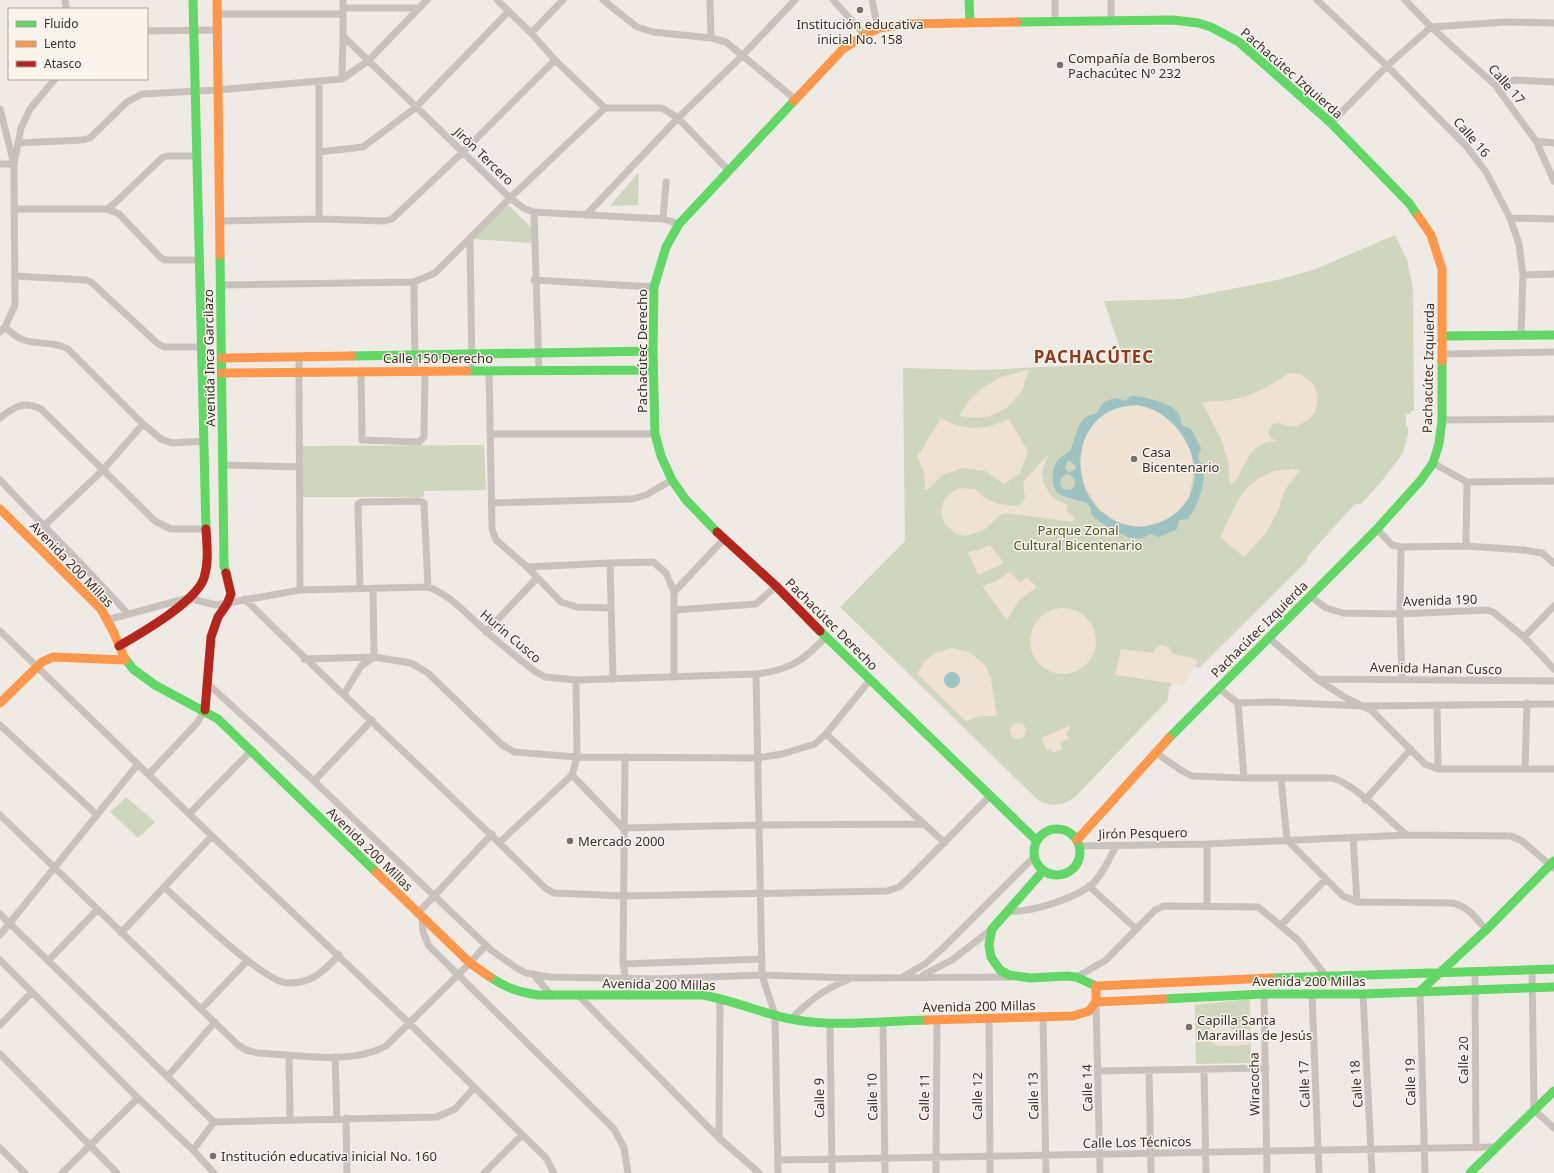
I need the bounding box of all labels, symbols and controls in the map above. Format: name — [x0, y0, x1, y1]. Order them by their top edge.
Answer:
marker: Institución educativa inicial No. 158 — [855, 5, 865, 15]
legend — [8, 8, 148, 80]
text: Fluido — [44, 15, 78, 32]
place label: Institución educativa inicial No. 158 — [796, 15, 924, 48]
street label: Pachacútec Izquierda — [1237, 23, 1347, 123]
text: Lento — [44, 35, 76, 52]
place label: Compañía de Bomberos Pachacútec Nº 232 — [1068, 49, 1215, 82]
text: Atasco — [44, 55, 82, 72]
marker: Compañía de Bomberos Pachacútec Nº 232 — [1055, 60, 1065, 70]
street label: Calle 17 — [1485, 60, 1529, 108]
street label: Calle 16 — [1450, 113, 1494, 161]
street label: Jirón Tercero — [449, 122, 518, 189]
street label: Avenida Inca Garcilazo — [199, 289, 219, 427]
street label: Pachacútec Derecho — [633, 289, 651, 413]
street label: Pachacútec Izquierda — [1418, 303, 1438, 433]
district label: PACHACÚTEC — [1034, 345, 1154, 368]
street label: Calle 150 Derecho — [383, 349, 493, 367]
place label: Casa Bicentenario — [1142, 443, 1219, 476]
marker: Casa Bicentenario — [1129, 454, 1139, 464]
street label: Avenida 200 Millas — [26, 517, 118, 611]
park label: Parque Zonal Cultural Bicentenario — [1014, 521, 1143, 554]
street label: Pachacútec Derecho — [782, 574, 882, 674]
street label: Pachacútec Izquierda — [1207, 577, 1311, 681]
street label: Avenida 190 — [1402, 590, 1478, 610]
street label: Hurin Cusco — [477, 605, 545, 667]
street label: Avenida Hanan Cusco — [1370, 658, 1503, 678]
street label: Avenida 200 Millas — [323, 803, 417, 895]
street label: Jirón Pesquero — [1096, 823, 1188, 843]
place label: Mercado 2000 — [578, 832, 665, 850]
marker: Mercado 2000 — [565, 836, 575, 846]
street label: Avenida 200 Millas — [1252, 972, 1366, 990]
street label: Avenida 200 Millas — [602, 974, 716, 994]
street label: Avenida 200 Millas — [922, 996, 1036, 1016]
place label: Capilla Santa Maravillas de Jesús — [1197, 1011, 1312, 1044]
marker: Capilla Santa Maravillas de Jesús — [1184, 1022, 1194, 1032]
street label: Calle 20 — [1454, 1036, 1472, 1084]
street label: Wiracocha — [1244, 1052, 1264, 1116]
street label: Calle 19 — [1401, 1058, 1419, 1106]
street label: Calle 17 — [1294, 1060, 1314, 1108]
street label: Calle 18 — [1345, 1060, 1367, 1108]
street label: Calle 14 — [1078, 1063, 1096, 1112]
street label: Calle 12 — [968, 1072, 986, 1120]
street label: Calle 13 — [1024, 1072, 1042, 1120]
street label: Calle 10 — [863, 1073, 881, 1121]
street label: Calle 11 — [915, 1073, 933, 1121]
street label: Calle 9 — [810, 1078, 828, 1118]
street label: Calle Los Técnicos — [1082, 1132, 1192, 1152]
place label: Institución educativa inicial No. 160 — [221, 1147, 437, 1165]
marker: Institución educativa inicial No. 160 — [208, 1151, 218, 1161]

